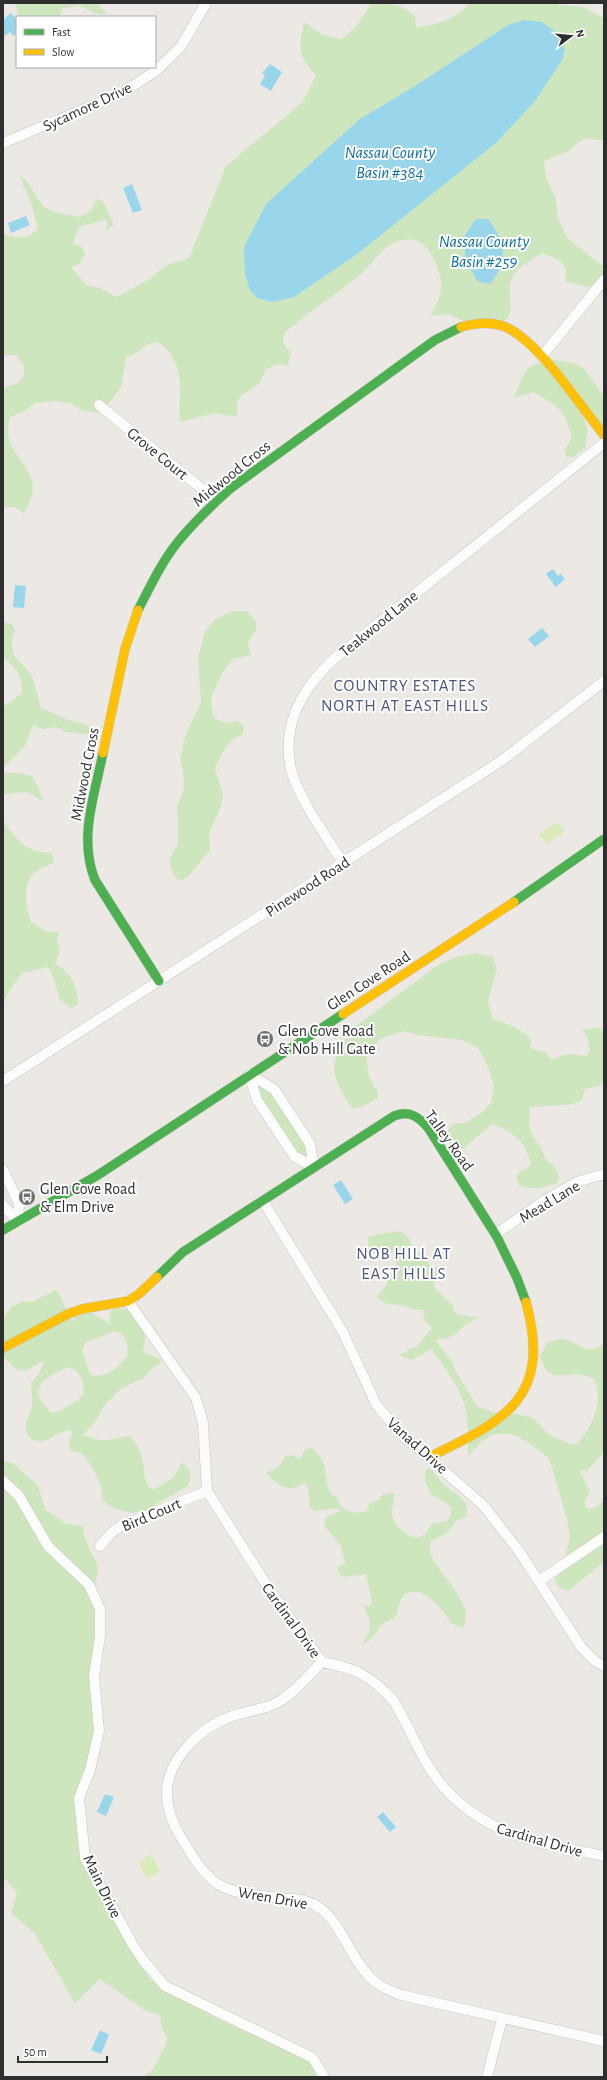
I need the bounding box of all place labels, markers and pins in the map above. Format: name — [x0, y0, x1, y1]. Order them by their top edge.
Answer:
place label: Glen Cove Road & Nob Hill Gate — [278, 1023, 376, 1057]
bus stop icon: Glen Cove Road & Nob Hill Gate — [255, 1029, 275, 1049]
place label: Glen Cove Road & Elm Drive — [40, 1181, 136, 1215]
bus stop icon: Glen Cove Road & Elm Drive — [17, 1187, 37, 1207]

